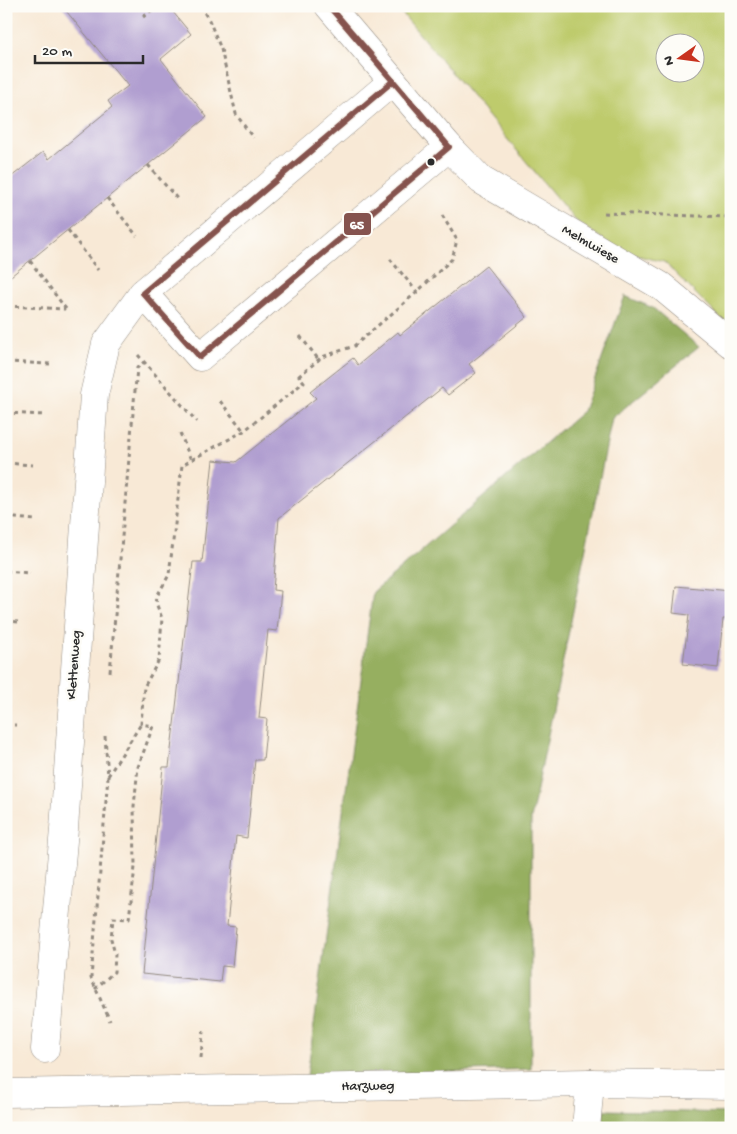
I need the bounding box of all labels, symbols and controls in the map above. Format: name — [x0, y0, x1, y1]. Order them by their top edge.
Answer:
scale bar — [35, 32, 142, 64]
north arrow — [654, 32, 704, 82]
text: 20 m — [42, 43, 72, 61]
text: N — [660, 54, 679, 67]
unlabelled marker — [426, 157, 436, 167]
line badge: 65 — [343, 212, 372, 236]
text: 65 — [350, 218, 365, 235]
street label: Melmwiese — [558, 222, 622, 269]
street label: Klettenweg — [64, 630, 86, 700]
street label: Harzweg — [341, 1078, 395, 1096]

